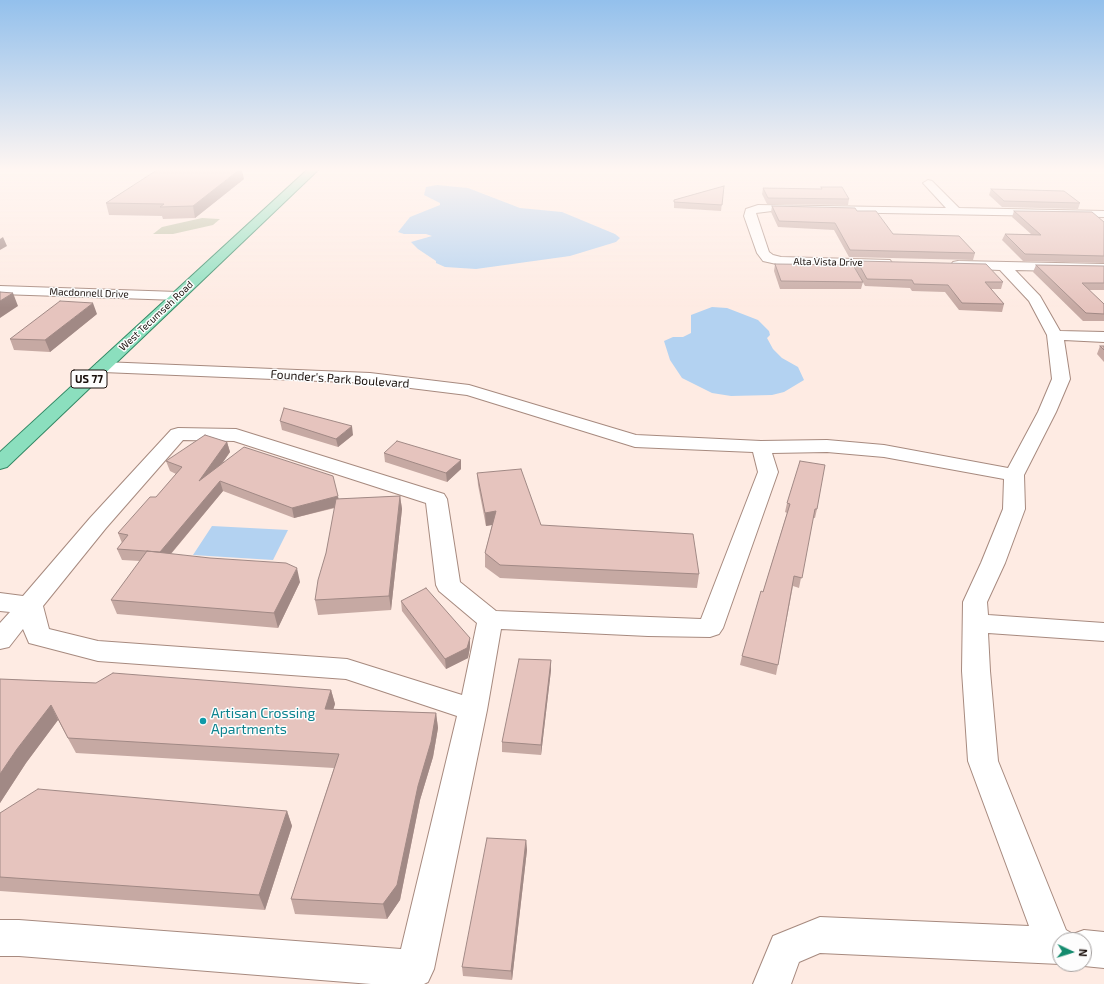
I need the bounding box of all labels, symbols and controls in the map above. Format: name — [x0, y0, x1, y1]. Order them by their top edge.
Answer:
street label: Alta Vista Drive — [793, 255, 863, 269]
street label: West Tecumseh Road — [117, 279, 195, 353]
street label: Macdonnell Drive — [49, 286, 129, 300]
street label: Founder's Park Boulevard — [270, 367, 410, 391]
road number: US 77 — [71, 370, 107, 388]
place label: Artisan Crossing Apartments — [211, 705, 315, 738]
marker: Artisan Crossing Apartments — [198, 716, 208, 726]
north arrow — [1052, 932, 1092, 972]
text: N — [1077, 948, 1090, 957]

